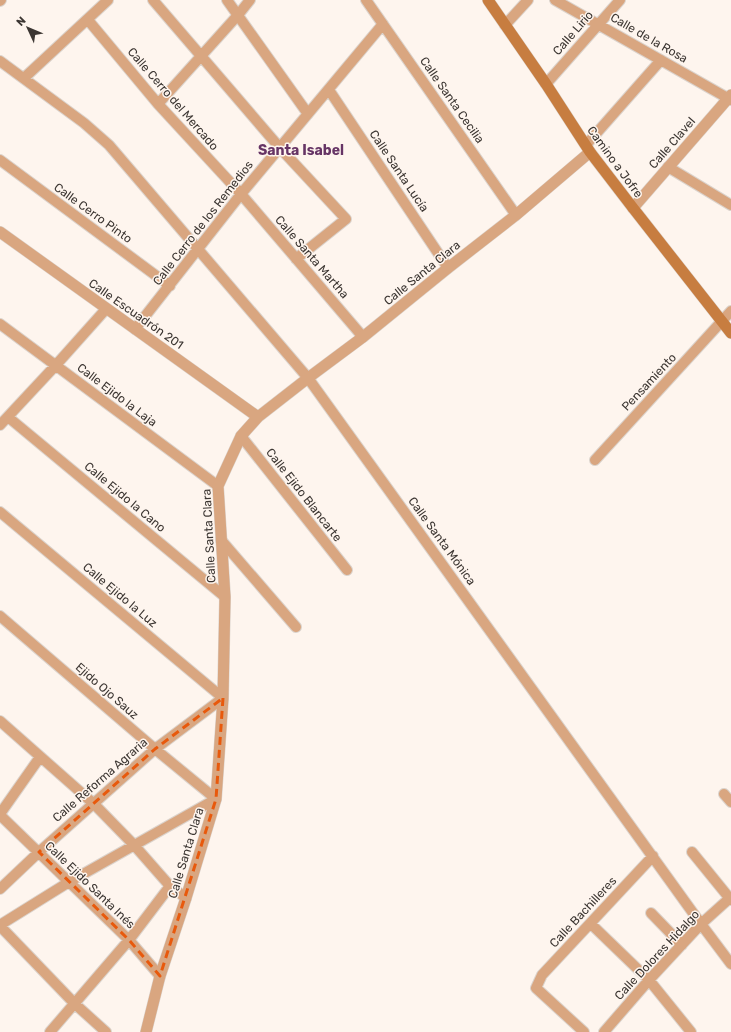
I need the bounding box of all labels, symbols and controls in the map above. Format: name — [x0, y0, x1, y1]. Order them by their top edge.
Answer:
north arrow — [8, 8, 48, 48]
street label: Calle Lirio — [550, 8, 596, 58]
street label: Calle de la Rosa — [608, 10, 690, 66]
text: N — [14, 14, 29, 29]
street label: Calle Cerro del Mercado — [125, 45, 221, 153]
street label: Calle Santa Cecilia — [417, 54, 487, 146]
street label: Calle Clavel — [646, 114, 698, 172]
street label: Camino a Jofre — [584, 123, 646, 201]
street label: Calle Santa Lucía — [366, 127, 432, 215]
district label: Santa Isabel — [258, 142, 344, 159]
street label: Calle Cerro de los Remedios — [150, 158, 256, 288]
street label: Calle Cerro Pinto — [51, 180, 135, 246]
street label: Calle Santa Martha — [272, 213, 352, 301]
street label: Calle Santa Clara — [381, 238, 463, 308]
street label: Calle Escuadrón 201 — [86, 276, 186, 352]
street label: Pensamiento — [619, 350, 679, 414]
street label: Calle Ejido la Laja — [74, 360, 160, 430]
street label: Calle Ejido Blancarte — [263, 446, 345, 545]
street label: Calle Ejido la Cano — [82, 459, 169, 535]
street label: Calle Santa Clara — [200, 489, 218, 583]
street label: Calle Santa Mónica — [405, 494, 479, 588]
street label: Calle Ejido la Luz — [80, 560, 160, 630]
street label: Ejido Ojo Sauz — [73, 660, 141, 722]
street label: Calle Reforma Agraria — [50, 735, 150, 825]
street label: Calle Santa Clara — [166, 806, 206, 900]
street label: Calle Ejido Santa Inés — [42, 839, 138, 931]
street label: Calle Bachilleres — [547, 874, 619, 950]
street label: Calle Dolores Hidalgo — [612, 907, 702, 1003]

